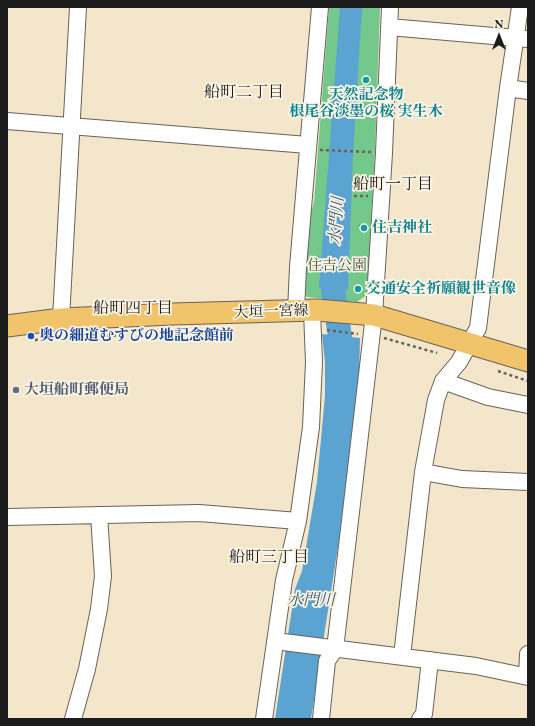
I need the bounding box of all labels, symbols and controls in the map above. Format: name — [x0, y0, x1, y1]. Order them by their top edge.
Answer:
north arrow — [479, 16, 519, 56]
text: N — [495, 17, 503, 31]
marker: 天然記念物 根尾谷淡墨の桜 実生木 — [361, 75, 371, 85]
district label: 船町二丁目 — [204, 83, 284, 103]
place label: 天然記念物 根尾谷淡墨の桜 実生木 — [289, 86, 443, 121]
district label: 船町一丁目 — [353, 175, 433, 195]
water label: 水門川 — [326, 196, 348, 246]
place label: 住吉神社 — [372, 219, 432, 237]
marker: 住吉神社 — [359, 223, 369, 233]
park label: 住吉公園 — [307, 257, 367, 275]
place label: 交通安全祈願観世音像 — [366, 280, 516, 298]
marker: 交通安全祈願観世音像 — [353, 284, 363, 294]
district label: 船町四丁目 — [93, 299, 173, 319]
street label: 大垣一宮線 — [233, 302, 309, 322]
place label: 奥の細道むすびの地記念館前 — [39, 327, 234, 345]
marker: 奥の細道むすびの地記念館前 — [26, 331, 36, 341]
place label: 大垣船町郵便局 — [24, 381, 129, 399]
marker: 大垣船町郵便局 — [11, 385, 21, 395]
district label: 船町三丁目 — [229, 548, 309, 568]
water label: 水門川 — [287, 591, 335, 611]

